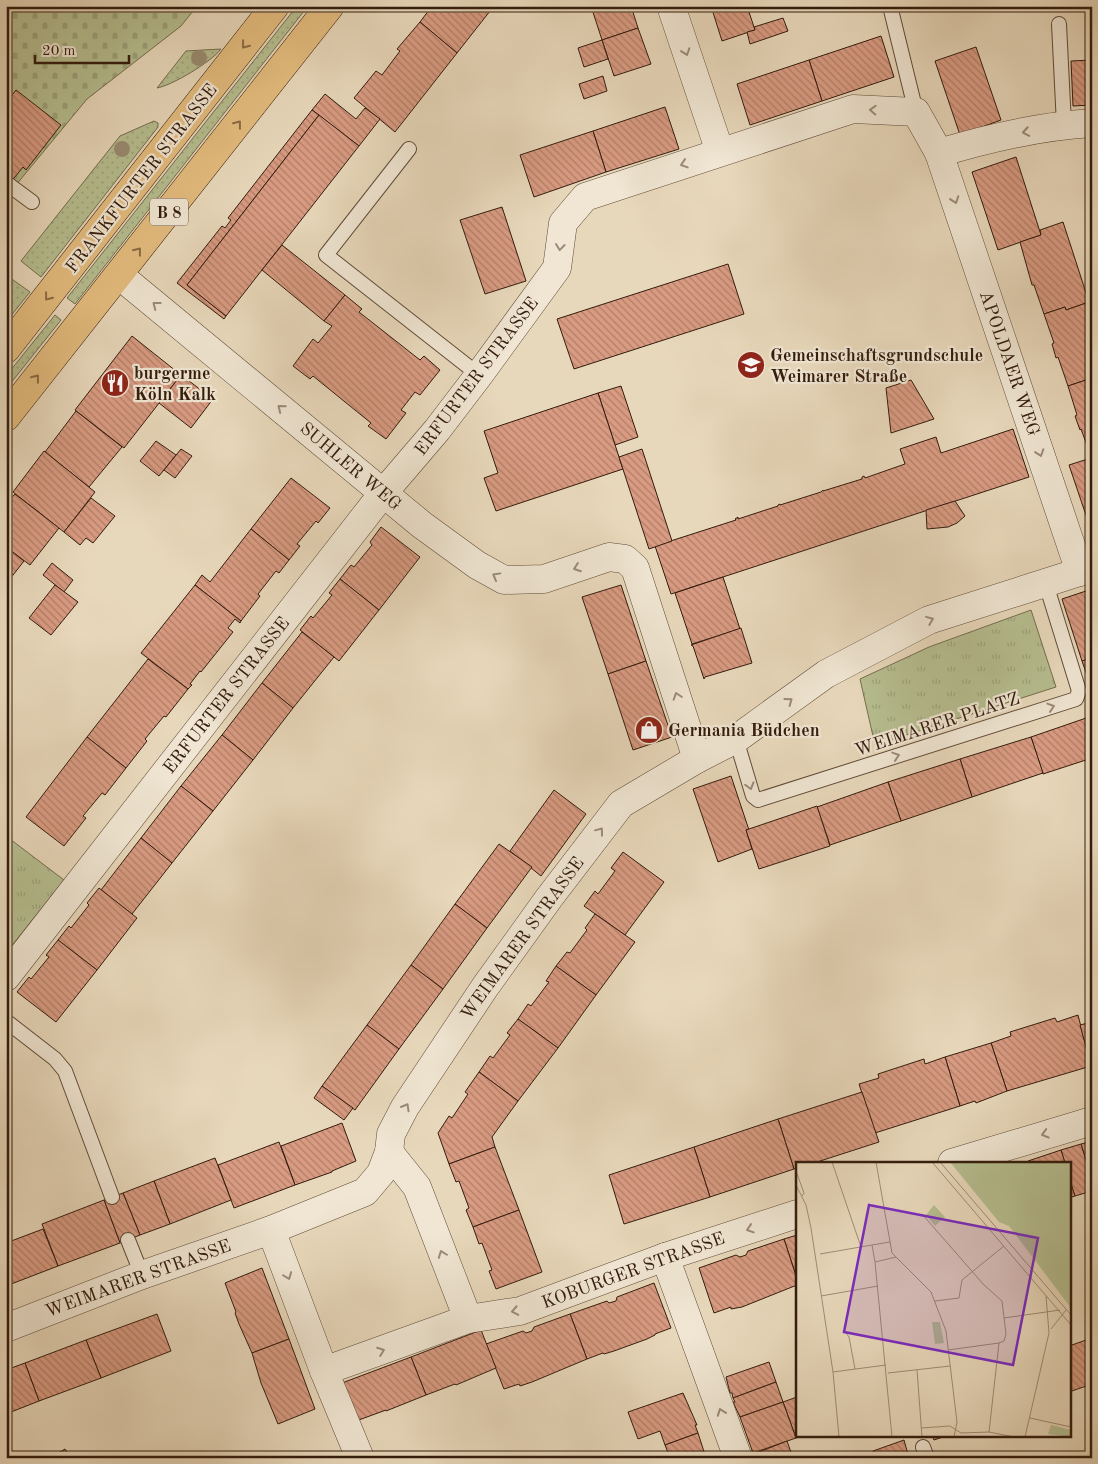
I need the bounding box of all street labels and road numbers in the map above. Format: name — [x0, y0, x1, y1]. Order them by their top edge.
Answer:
street label: FRANKFURTER STRASSE — [63, 81, 221, 276]
road number: B 8 — [150, 198, 188, 226]
street label: APOLDAER WEG — [976, 288, 1042, 438]
street label: ERFURTER STRASSE — [412, 294, 542, 459]
street label: SUHLER WEG — [296, 419, 404, 514]
street label: ERFURTER STRASSE — [160, 614, 293, 777]
street label: WEIMARER PLATZ — [853, 690, 1022, 760]
street label: WEIMARER STRASSE — [458, 854, 588, 1023]
street label: KOBURGER STRASSE — [540, 1229, 727, 1312]
street label: WEIMARER STRASSE — [43, 1237, 234, 1321]

